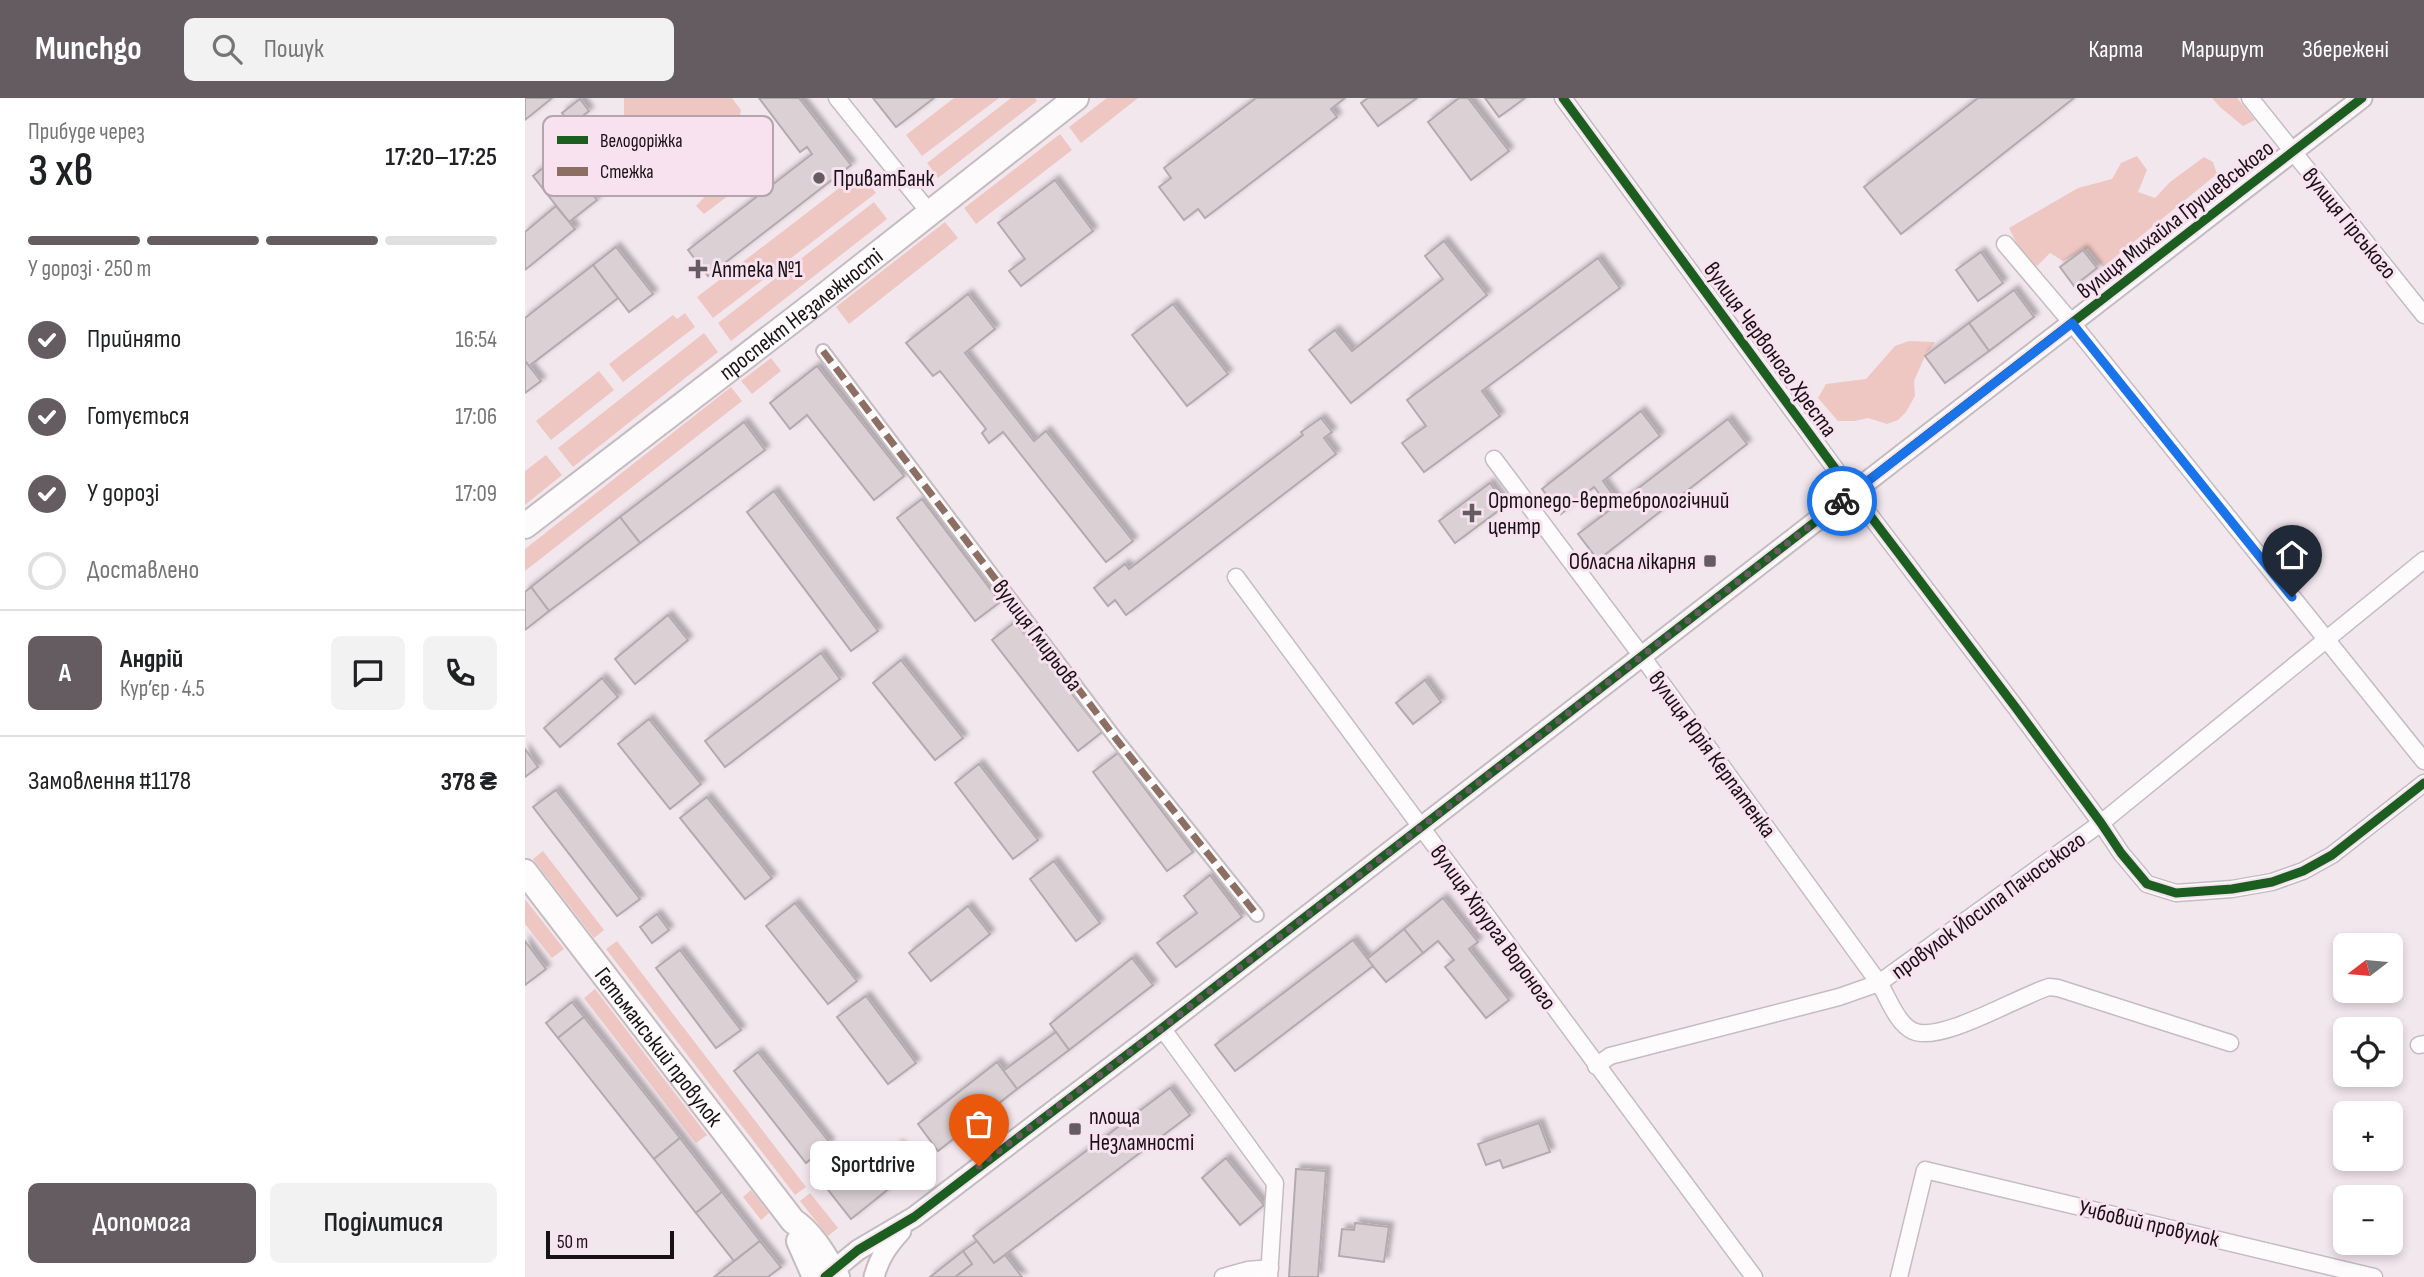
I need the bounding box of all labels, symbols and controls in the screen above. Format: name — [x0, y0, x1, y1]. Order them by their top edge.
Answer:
search box — [184, 18, 674, 81]
text: Munchgo — [35, 29, 142, 69]
icon: search — [208, 30, 246, 68]
text: Пошук — [264, 34, 324, 65]
text: Карта — [2089, 35, 2143, 64]
text: Маршрут — [2181, 35, 2264, 64]
text: Збережені — [2302, 35, 2389, 64]
legend — [543, 116, 773, 196]
text: Прибуде через — [28, 118, 145, 146]
text: Велодоріжка — [600, 130, 682, 153]
street label: вулиця Михайла Грушевського — [2072, 134, 2280, 305]
text: 17:20–17:25 — [385, 142, 497, 173]
text: 3 хв — [28, 144, 93, 199]
text: Стежка — [600, 161, 654, 184]
street label: вулиця Гірського — [2296, 162, 2403, 285]
place label: ПриватБанк — [833, 165, 934, 193]
marker: ПриватБанк — [811, 170, 827, 186]
street label: проспект Незалежності — [714, 242, 889, 387]
text: У дорозі · 250 m — [28, 255, 151, 283]
place label: Аптека №1 — [711, 256, 803, 284]
street label: вулиця Червоного Хреста — [1697, 257, 1843, 442]
marker: Аптека №1 — [690, 261, 706, 277]
icon: check — [28, 321, 66, 359]
text: Прийнято — [87, 324, 181, 355]
text: 16:54 — [456, 326, 497, 354]
icon: check — [28, 398, 66, 436]
text: Готується — [87, 401, 189, 432]
text: 17:06 — [455, 403, 497, 431]
courier — [1807, 466, 1877, 536]
icon: check — [28, 475, 66, 513]
text: У дорозі — [87, 478, 159, 509]
text: 17:09 — [455, 480, 497, 508]
icon: bike — [1823, 482, 1861, 520]
place label: Ортопедо-вертебрологічний центр — [1488, 487, 1729, 541]
marker: Ортопедо-вертебрологічний центр — [1462, 503, 1482, 523]
pin — [2262, 525, 2322, 597]
icon: home — [2273, 536, 2311, 574]
place label: Обласна лікарня — [1569, 548, 1696, 576]
marker: Обласна лікарня — [1702, 553, 1718, 569]
text: Доставлено — [87, 555, 199, 586]
street label: вулиця Гмирьова — [986, 574, 1088, 697]
button: chat — [331, 636, 405, 710]
button: phone — [423, 636, 497, 710]
text: Андрій — [120, 644, 183, 675]
text: А — [59, 658, 71, 689]
street label: вулиця Юрія Керпатенка — [1642, 666, 1782, 843]
text: Кур’єр · 4.5 — [120, 675, 205, 703]
text: Замовлення #1178 — [28, 766, 191, 797]
text: 378 ₴ — [441, 767, 497, 798]
street label: провулок Йосипа Пачоського — [1886, 826, 2091, 986]
street label: вулиця Хірурга Вороного — [1424, 840, 1562, 1016]
north arrow — [2333, 933, 2403, 1003]
map controls — [2333, 933, 2403, 1255]
street label: Гетьманський провулок — [588, 962, 728, 1132]
button: locate — [2333, 1017, 2403, 1087]
pin — [949, 1094, 1009, 1166]
button: + — [2333, 1101, 2403, 1171]
place label: площа Незламності — [1089, 1103, 1194, 1157]
icon: bag — [960, 1105, 998, 1143]
marker: площа Незламності — [1067, 1121, 1083, 1137]
callout: Sportdrive — [811, 1142, 937, 1190]
text: Sportdrive — [831, 1151, 915, 1179]
button: Допомога — [28, 1183, 256, 1263]
button: Поділитися — [270, 1183, 497, 1263]
button: − — [2333, 1185, 2403, 1255]
street label: Учбовий провулок — [2076, 1194, 2222, 1254]
scale bar — [546, 1228, 674, 1260]
text: 50 m — [557, 1231, 588, 1254]

